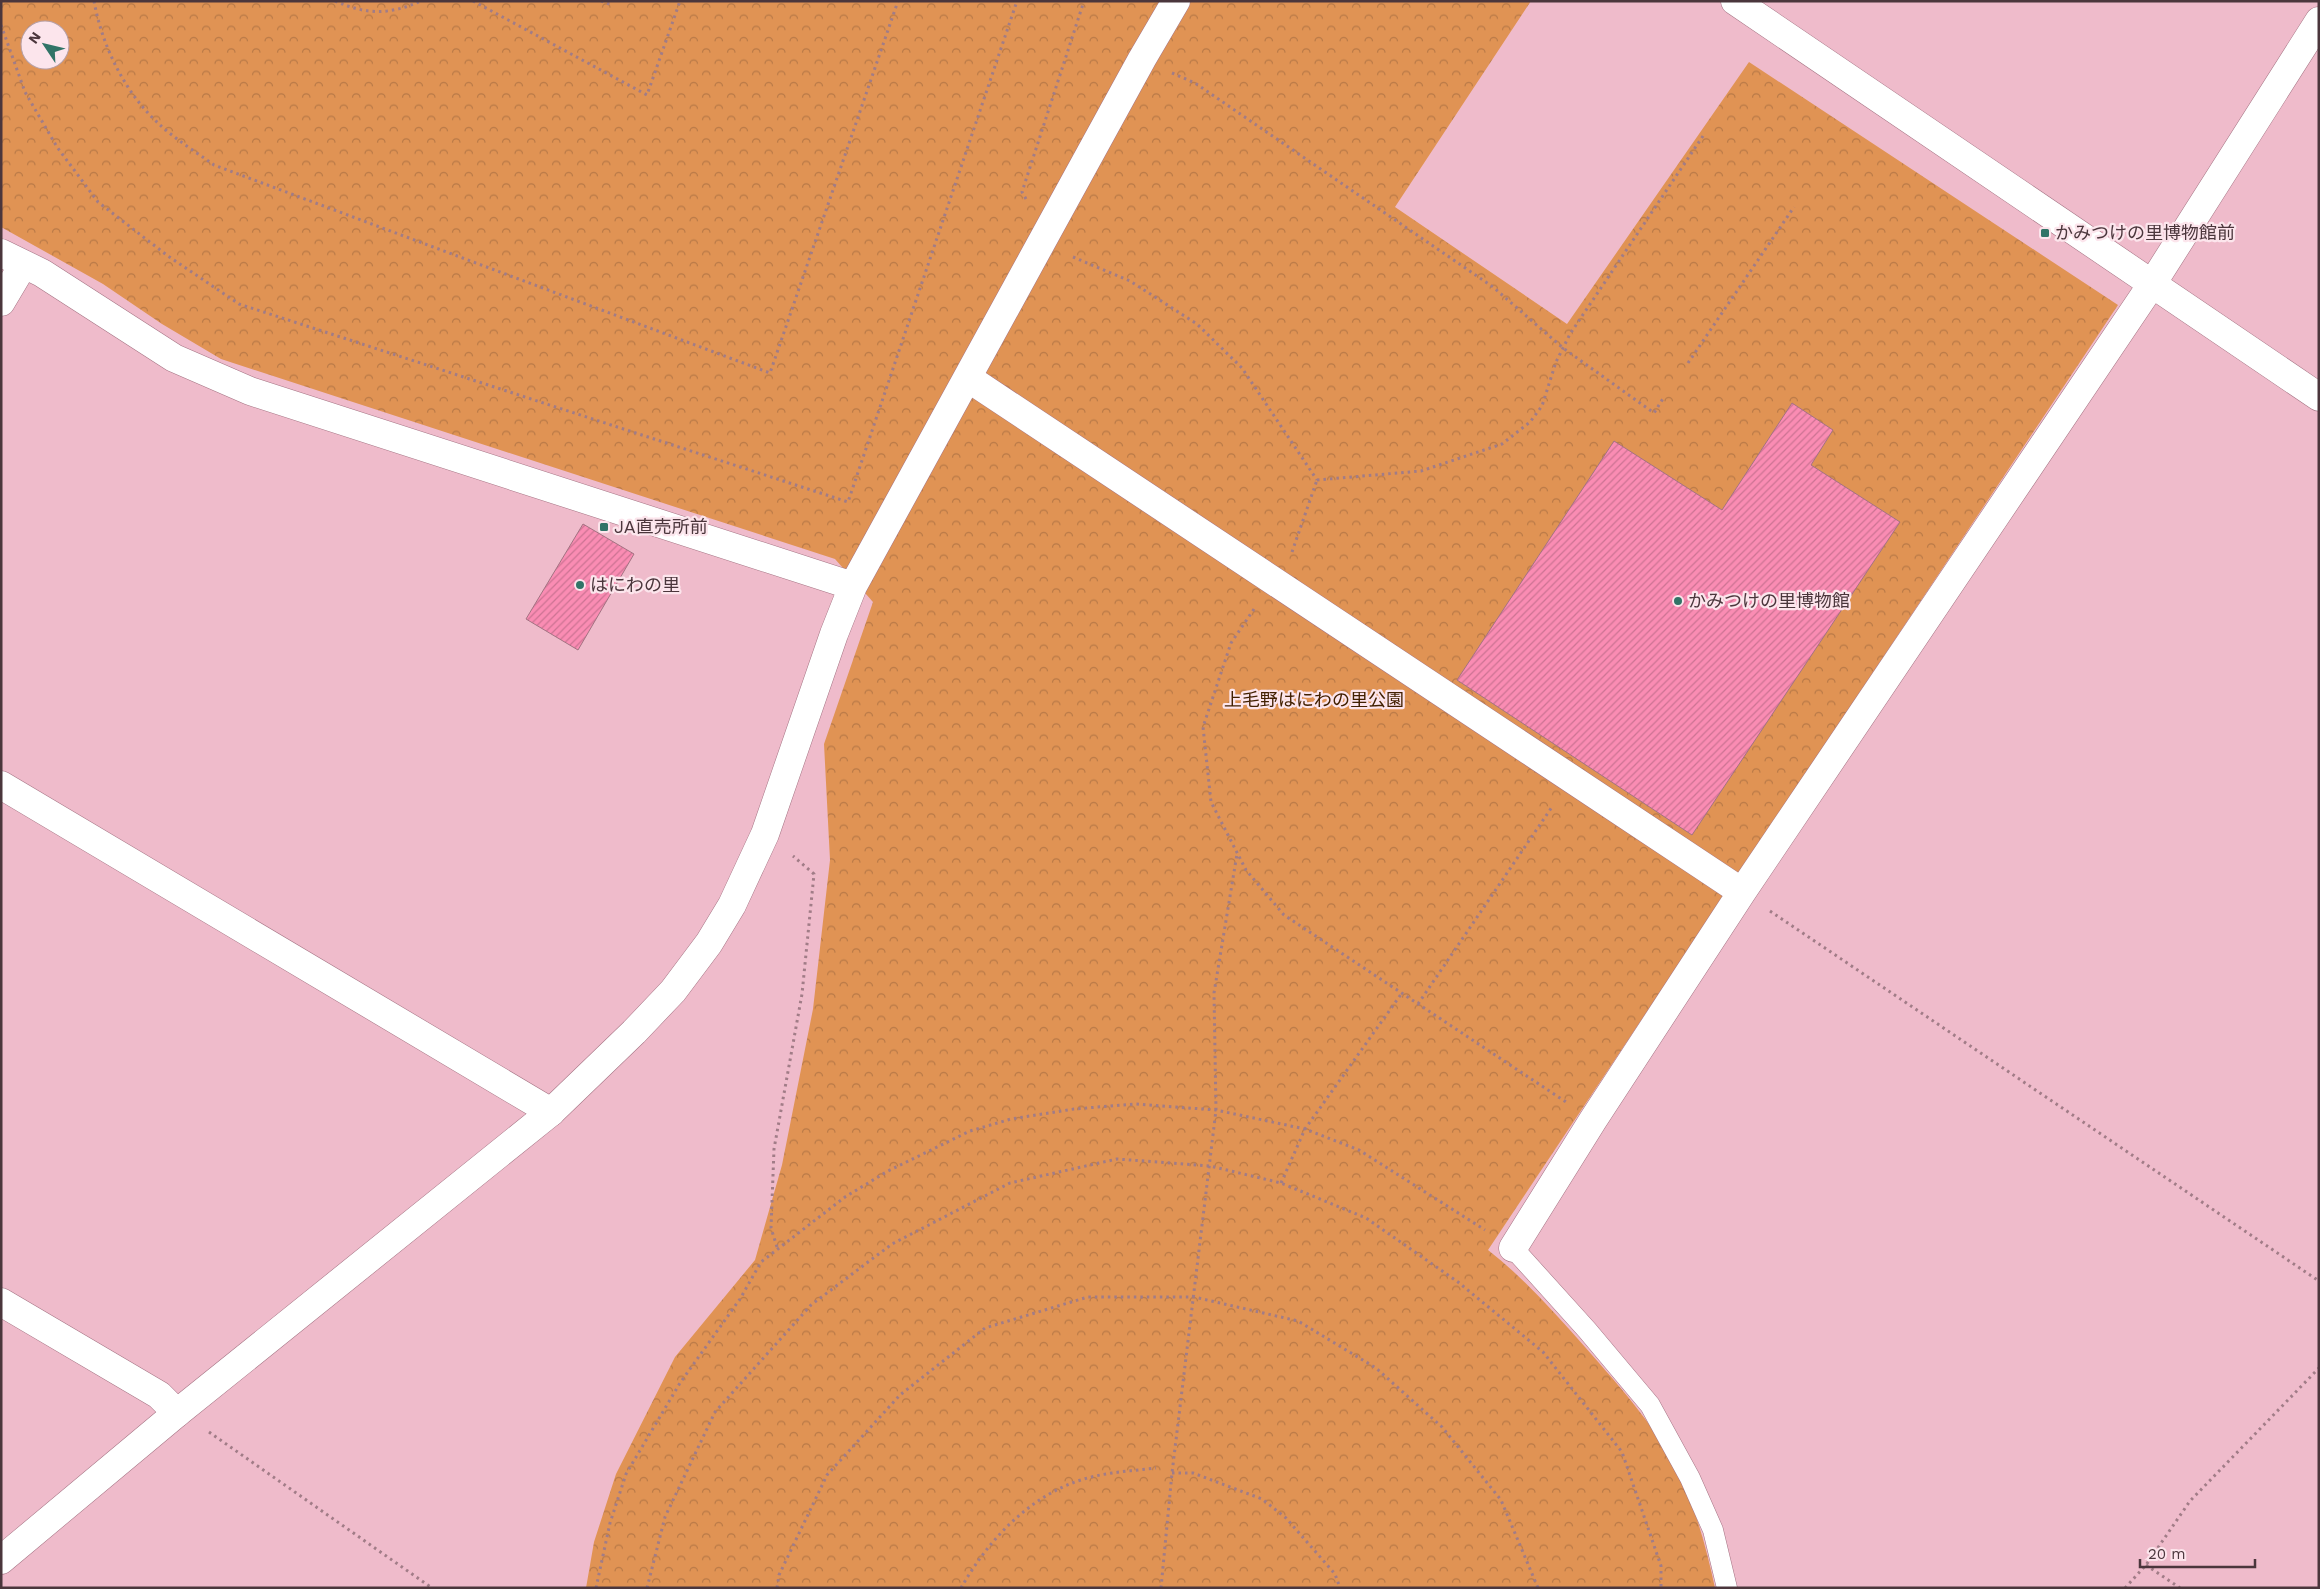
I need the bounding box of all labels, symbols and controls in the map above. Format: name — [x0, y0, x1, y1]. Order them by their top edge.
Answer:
north arrow — [20, 20, 70, 70]
text: N — [25, 29, 44, 46]
place label: かみつけの里博物館前 — [2055, 222, 2235, 243]
marker: かみつけの里博物館前 — [2039, 227, 2051, 239]
place label: JA直売所前 — [614, 516, 708, 537]
marker: JA直売所前 — [598, 521, 610, 533]
place label: はにわの里 — [590, 574, 680, 595]
marker: はにわの里 — [574, 579, 586, 591]
place label: かみつけの里博物館 — [1688, 590, 1850, 611]
marker: かみつけの里博物館 — [1672, 595, 1684, 607]
park label: 上毛野はにわの里公園 — [1224, 689, 1404, 710]
scale bar — [2140, 1536, 2255, 1568]
text: 20 m — [2148, 1545, 2186, 1563]

